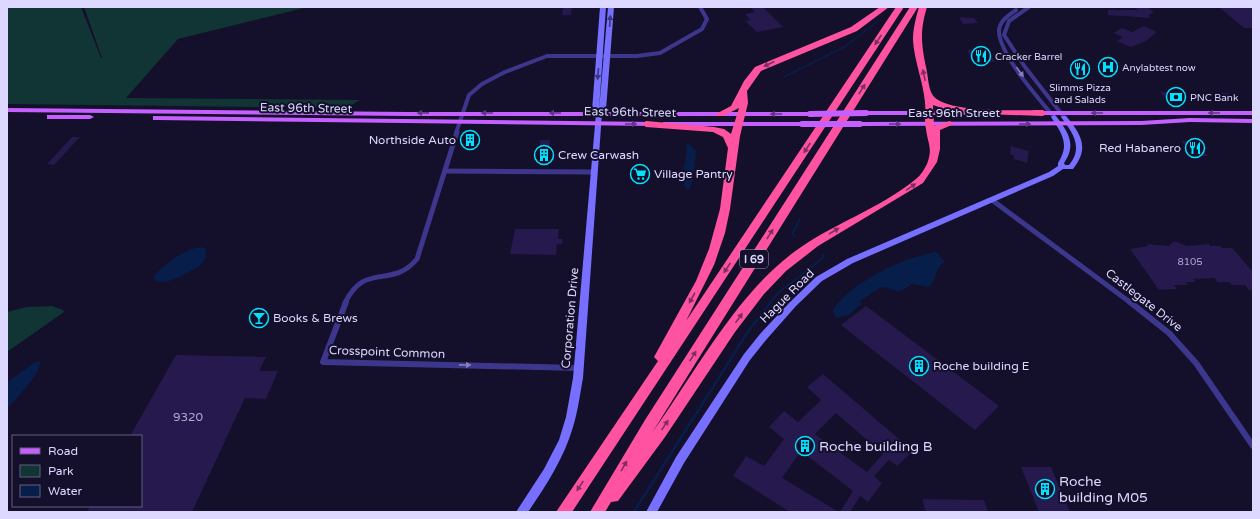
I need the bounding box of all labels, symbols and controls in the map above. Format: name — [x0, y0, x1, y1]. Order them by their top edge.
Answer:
one-way arrow — [606, 15, 613, 27]
one-way arrow — [875, 34, 882, 45]
restaurant icon: Cracker Barrel — [970, 45, 992, 67]
place label: Cracker Barrel — [995, 51, 1062, 63]
hospital icon: Anylabtest now — [1097, 56, 1119, 78]
restaurant icon: Slimms Pizza and Salads — [1069, 58, 1091, 80]
one-way arrow — [764, 61, 775, 67]
place label: Anylabtest now — [1122, 62, 1196, 74]
one-way arrow — [1016, 66, 1024, 77]
one-way arrow — [594, 68, 601, 80]
one-way arrow — [920, 69, 926, 81]
place label: Slimms Pizza and Salads — [1049, 82, 1111, 106]
one-way arrow — [858, 84, 866, 94]
bank icon: PNC Bank — [1165, 86, 1187, 108]
place label: PNC Bank — [1190, 92, 1239, 104]
street label: East 96th Street — [260, 100, 353, 116]
street label: East 96th Street — [584, 104, 677, 120]
street label: East 96th Street — [908, 106, 1000, 120]
one-way arrow — [416, 110, 429, 116]
one-way arrow — [480, 110, 493, 116]
one-way arrow — [548, 110, 561, 116]
one-way arrow — [1090, 110, 1103, 116]
one-way arrow — [1207, 110, 1220, 116]
one-way arrow — [769, 111, 782, 117]
one-way arrow — [625, 121, 638, 127]
one-way arrow — [889, 121, 902, 127]
one-way arrow — [1019, 121, 1032, 127]
building icon: Northside Auto — [459, 129, 481, 151]
place label: Northside Auto — [369, 133, 456, 147]
restaurant icon: Red Habanero — [1184, 137, 1206, 159]
place label: Red Habanero — [1099, 141, 1181, 155]
one-way arrow — [803, 143, 811, 153]
building icon: Crew Carwash — [533, 144, 555, 166]
place label: Crew Carwash — [558, 148, 639, 162]
supermarket icon: Village Pantry — [629, 163, 651, 185]
place label: Village Pantry — [654, 167, 733, 181]
one-way arrow — [906, 183, 916, 191]
one-way arrow — [828, 228, 840, 235]
one-way arrow — [766, 229, 773, 240]
road number: I 69 — [740, 250, 768, 268]
house number: 8105 — [1177, 256, 1203, 268]
one-way arrow — [723, 263, 731, 273]
street label: Hague Road — [757, 266, 817, 326]
street label: Castlegate Drive — [1103, 266, 1185, 334]
street label: Corporation Drive — [559, 267, 581, 369]
one-way arrow — [689, 292, 695, 304]
bar icon: Books & Brews — [248, 307, 270, 329]
place label: Books & Brews — [273, 311, 358, 325]
one-way arrow — [735, 312, 743, 323]
street label: Crosspoint Common — [329, 343, 445, 361]
one-way arrow — [689, 350, 696, 362]
building icon: Roche building E — [908, 355, 930, 377]
place label: Roche building E — [933, 359, 1030, 373]
one-way arrow — [459, 362, 471, 369]
house number: 9320 — [173, 410, 204, 424]
one-way arrow — [661, 420, 669, 430]
legend — [12, 435, 142, 507]
building icon: Roche building B — [794, 435, 816, 457]
place label: Roche building B — [819, 438, 932, 455]
text: Road — [48, 444, 78, 458]
one-way arrow — [620, 460, 627, 472]
text: Park — [48, 464, 74, 478]
place label: Roche building M05 — [1059, 473, 1148, 506]
building icon: Roche building M05 — [1034, 478, 1056, 500]
one-way arrow — [576, 481, 584, 491]
text: Water — [48, 484, 83, 498]

